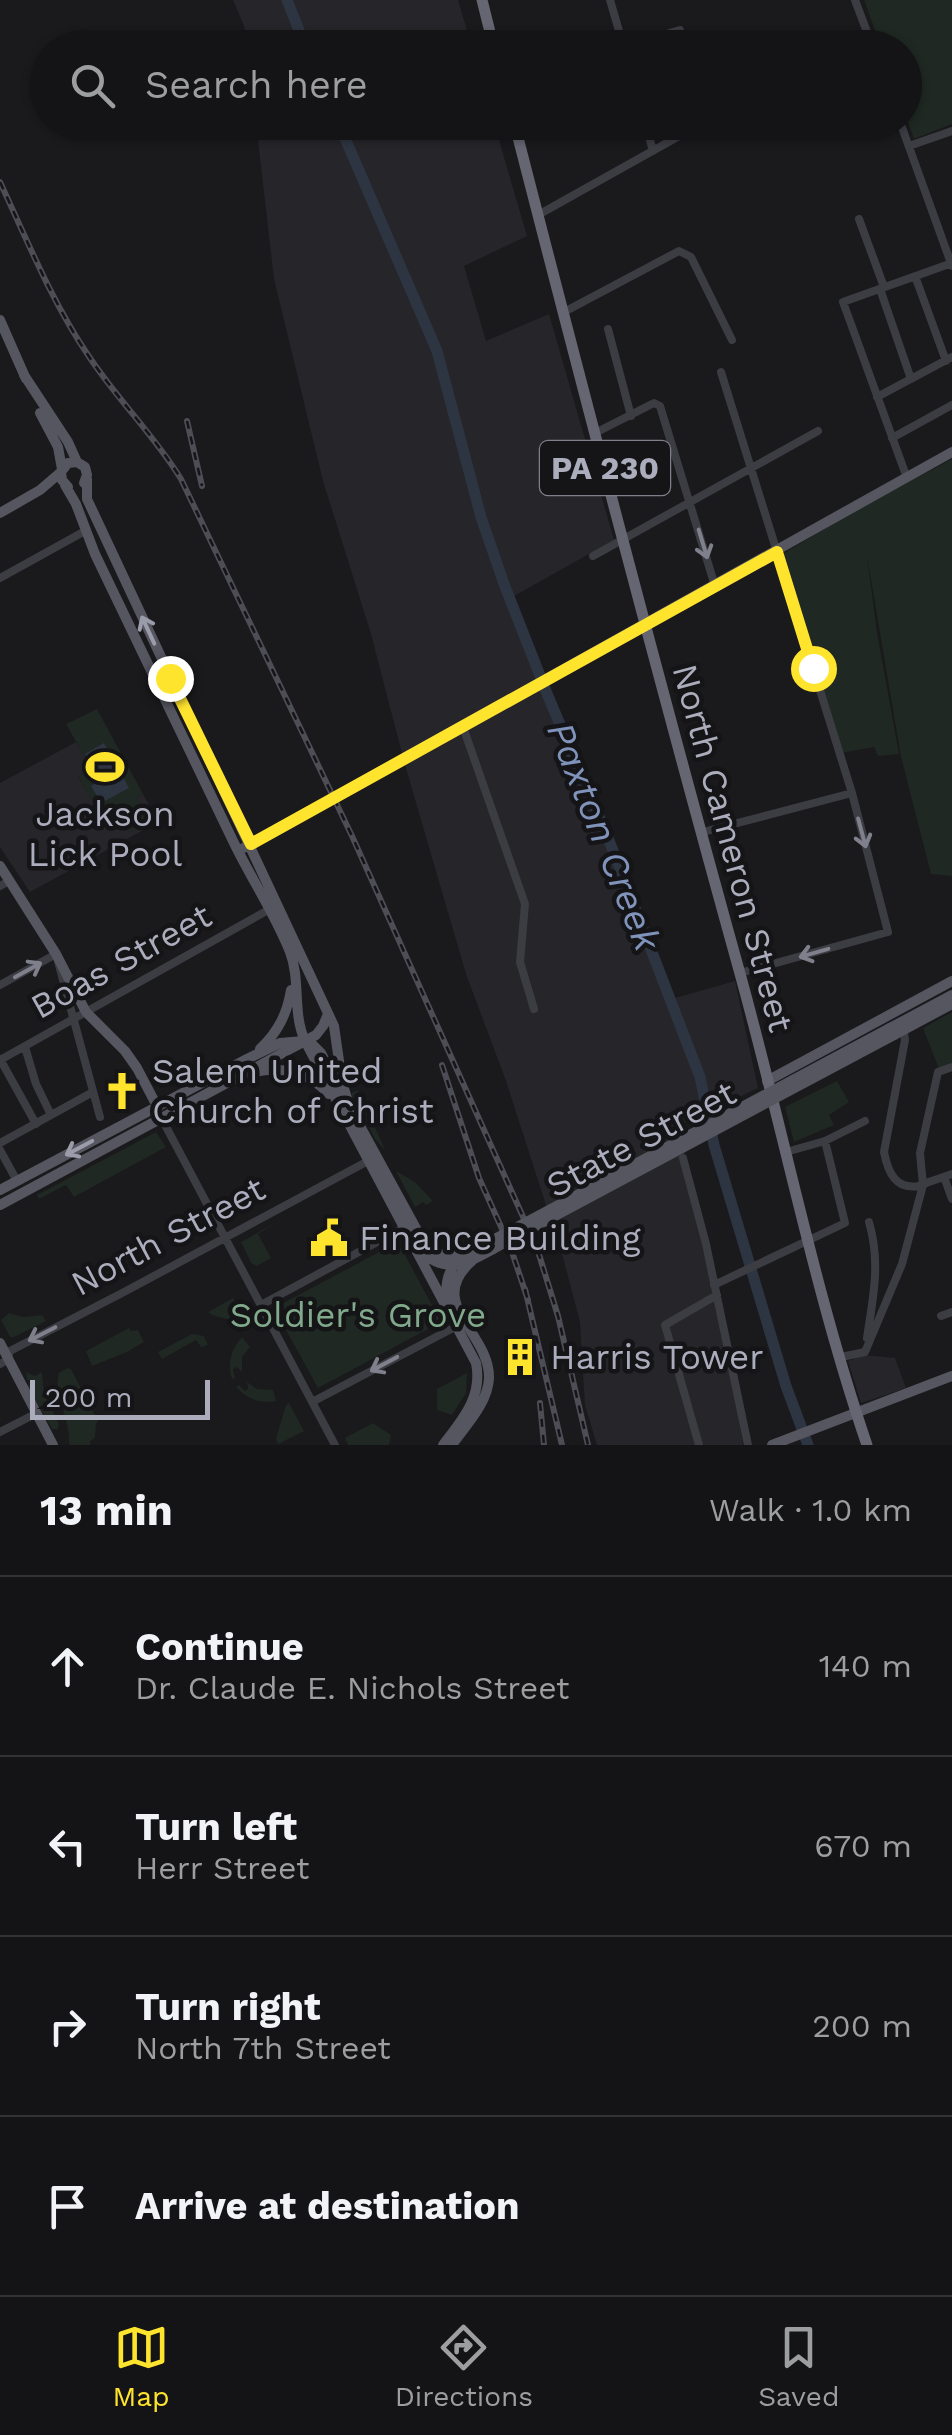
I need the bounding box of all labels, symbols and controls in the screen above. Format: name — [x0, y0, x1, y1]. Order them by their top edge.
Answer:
search box — [30, 30, 922, 140]
icon: search — [65, 58, 120, 113]
text: Search here — [145, 63, 368, 107]
road number: PA 230 — [540, 441, 670, 495]
one-way arrow — [695, 528, 713, 559]
one-way arrow — [137, 616, 156, 646]
route start — [791, 646, 837, 692]
route end — [148, 656, 194, 702]
street label: North Cameron Street — [664, 660, 802, 1037]
water label: Paxton Creek — [538, 715, 670, 958]
sports icon: Jackson Lick Pool — [84, 746, 126, 788]
place label: Jackson Lick Pool — [28, 793, 183, 875]
one-way arrow — [854, 817, 873, 848]
street label: Boas Street — [24, 894, 219, 1028]
one-way arrow — [799, 945, 830, 963]
one-way arrow — [13, 959, 43, 979]
place label: Salem United Church of Christ — [152, 1050, 434, 1132]
church icon: Salem United Church of Christ — [101, 1070, 143, 1112]
street label: State Street — [539, 1071, 743, 1206]
one-way arrow — [65, 1139, 95, 1158]
street label: North Street — [64, 1167, 272, 1305]
public building icon: Finance Building — [308, 1217, 350, 1259]
place label: Finance Building — [359, 1217, 641, 1259]
park label: Soldier's Grove — [230, 1294, 486, 1336]
one-way arrow — [28, 1325, 58, 1344]
building icon: Harris Tower — [499, 1336, 541, 1378]
place label: Harris Tower — [550, 1336, 764, 1378]
one-way arrow — [370, 1355, 400, 1374]
scale bar — [30, 1375, 210, 1420]
text: 200 m — [45, 1381, 132, 1414]
text: 13 min — [40, 1486, 173, 1535]
text: Walk · 1.0 km — [709, 1491, 912, 1529]
text: Continue — [135, 1625, 304, 1669]
icon: ahead — [40, 1639, 95, 1694]
text: 140 m — [819, 1647, 912, 1685]
text: Dr. Claude E. Nichols Street — [135, 1669, 570, 1707]
text: Turn left — [135, 1805, 297, 1849]
icon: left — [40, 1819, 95, 1874]
text: 670 m — [814, 1827, 912, 1865]
text: Herr Street — [135, 1849, 309, 1887]
text: Turn right — [135, 1985, 321, 2029]
icon: right — [40, 1999, 95, 2054]
text: 200 m — [812, 2007, 912, 2045]
text: North 7th Street — [135, 2029, 391, 2067]
icon: arrive — [40, 2179, 95, 2234]
text: Arrive at destination — [135, 2184, 520, 2228]
tab: Map — [113, 2320, 170, 2413]
tab: Directions — [395, 2320, 533, 2413]
tab: Saved — [758, 2320, 839, 2413]

